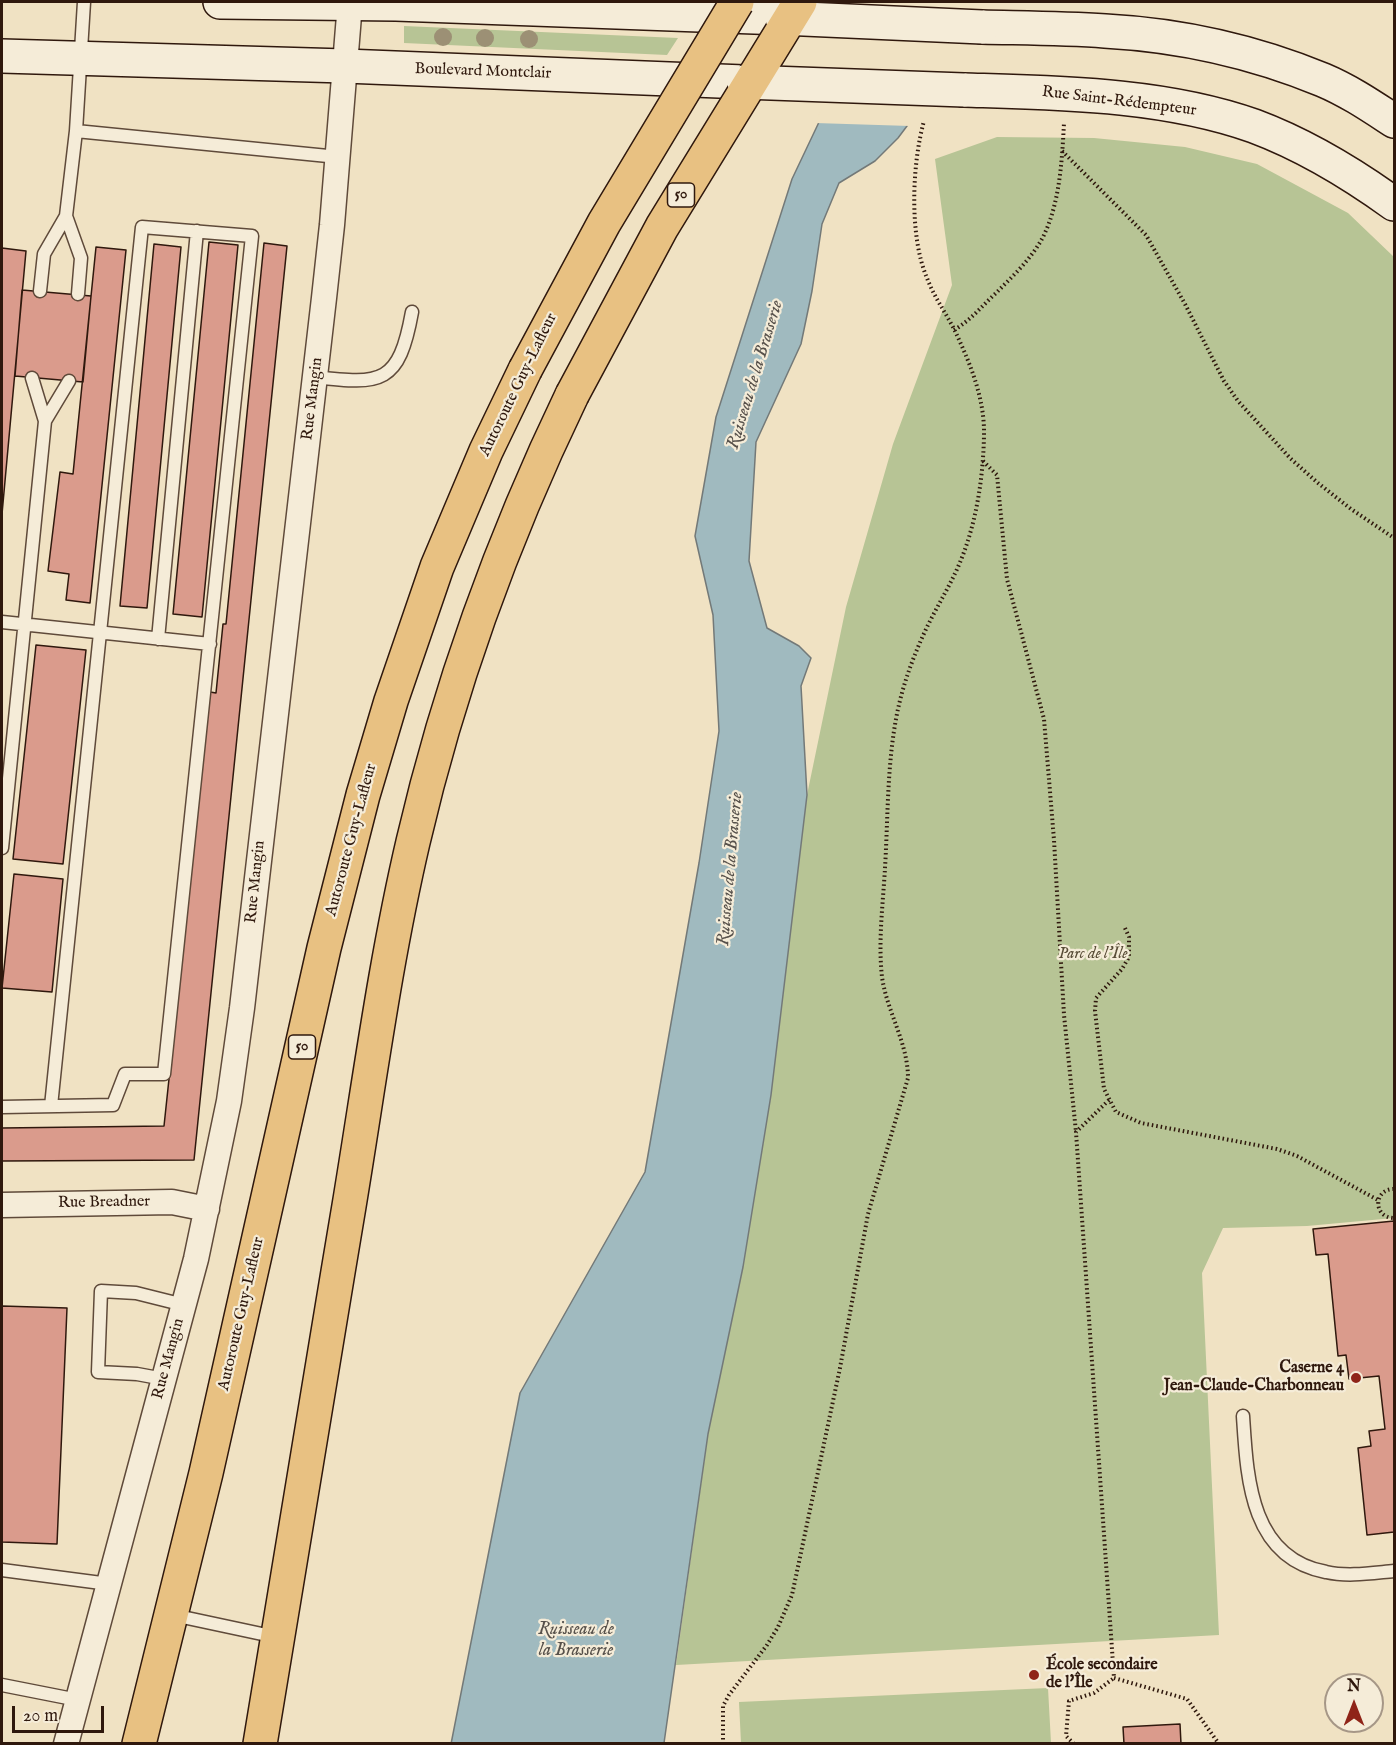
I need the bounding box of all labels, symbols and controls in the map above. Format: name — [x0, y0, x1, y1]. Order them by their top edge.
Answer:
street label: Boulevard Montclair — [414, 60, 552, 84]
street label: Rue Saint-Rédempteur — [1041, 83, 1197, 121]
road number: 50 — [668, 183, 694, 207]
water label: Ruisseau de la Brasserie — [723, 298, 789, 452]
street label: Autoroute Guy-Lafleur — [476, 310, 562, 460]
street label: Rue Mangin — [298, 357, 328, 441]
street label: Autoroute Guy-Lafleur — [322, 762, 382, 918]
water label: Ruisseau de la Brasserie — [714, 791, 748, 947]
street label: Rue Mangin — [242, 840, 270, 924]
park label: Parc de l'Île — [1059, 945, 1127, 965]
road number: 50 — [288, 1035, 316, 1059]
street label: Rue Breadner — [58, 1193, 150, 1213]
street label: Autoroute Guy-Lafleur — [215, 1235, 269, 1393]
street label: Rue Mangin — [149, 1316, 189, 1402]
place label: Caserne 4 Jean-Claude-Charbonneau — [1164, 1359, 1344, 1397]
marker: Caserne 4 Jean-Claude-Charbonneau — [1349, 1371, 1363, 1385]
water label: Ruisseau de la Brasserie — [538, 1619, 614, 1662]
place label: École secondaire de l'Île — [1046, 1656, 1158, 1694]
marker: École secondaire de l'Île — [1027, 1668, 1041, 1682]
north arrow — [1324, 1673, 1384, 1733]
text: N — [1347, 1677, 1361, 1697]
scale bar — [15, 1694, 106, 1732]
text: 20 m — [23, 1705, 58, 1728]

